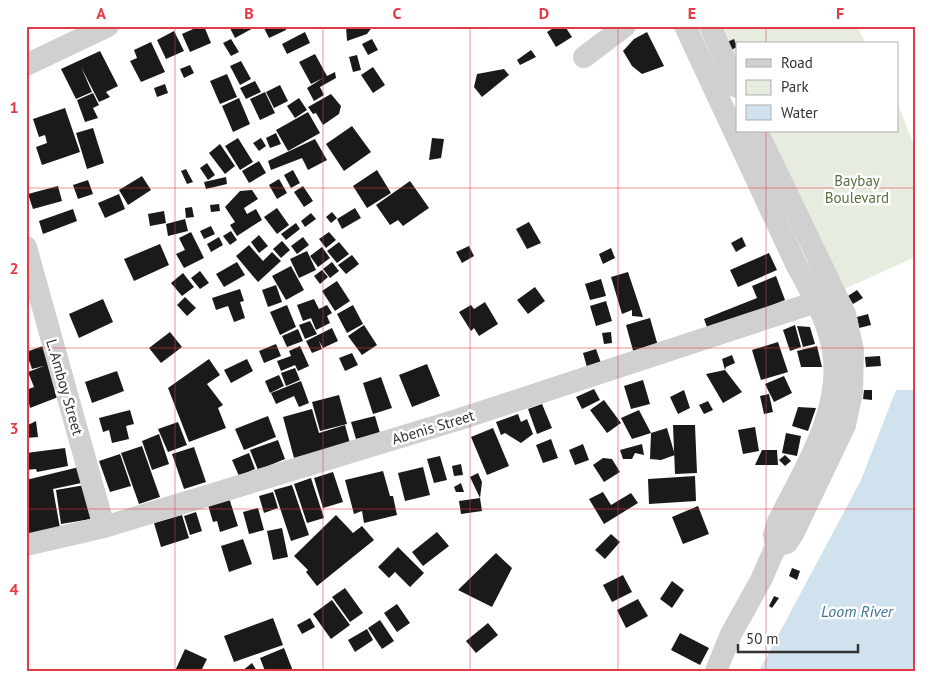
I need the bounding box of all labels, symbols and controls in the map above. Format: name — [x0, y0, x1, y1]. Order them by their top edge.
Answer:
text: A — [96, 3, 106, 23]
text: B — [244, 3, 254, 23]
text: C — [393, 3, 402, 23]
text: D — [539, 3, 549, 23]
text: E — [688, 3, 696, 23]
text: F — [836, 3, 844, 23]
legend — [736, 42, 898, 132]
text: Road — [781, 53, 813, 72]
text: Park — [781, 77, 809, 96]
text: 1 — [9, 97, 19, 117]
text: Water — [781, 103, 818, 122]
park label: Baybay Boulevard — [825, 171, 889, 207]
text: 2 — [9, 258, 19, 278]
street label: L. Amboy Street — [42, 337, 88, 437]
street label: Abenis Street — [389, 405, 477, 449]
text: 3 — [9, 418, 19, 438]
text: 4 — [9, 579, 19, 599]
water label: Loom River — [821, 601, 895, 621]
scale bar — [738, 622, 858, 654]
text: 50 m — [746, 629, 779, 648]

